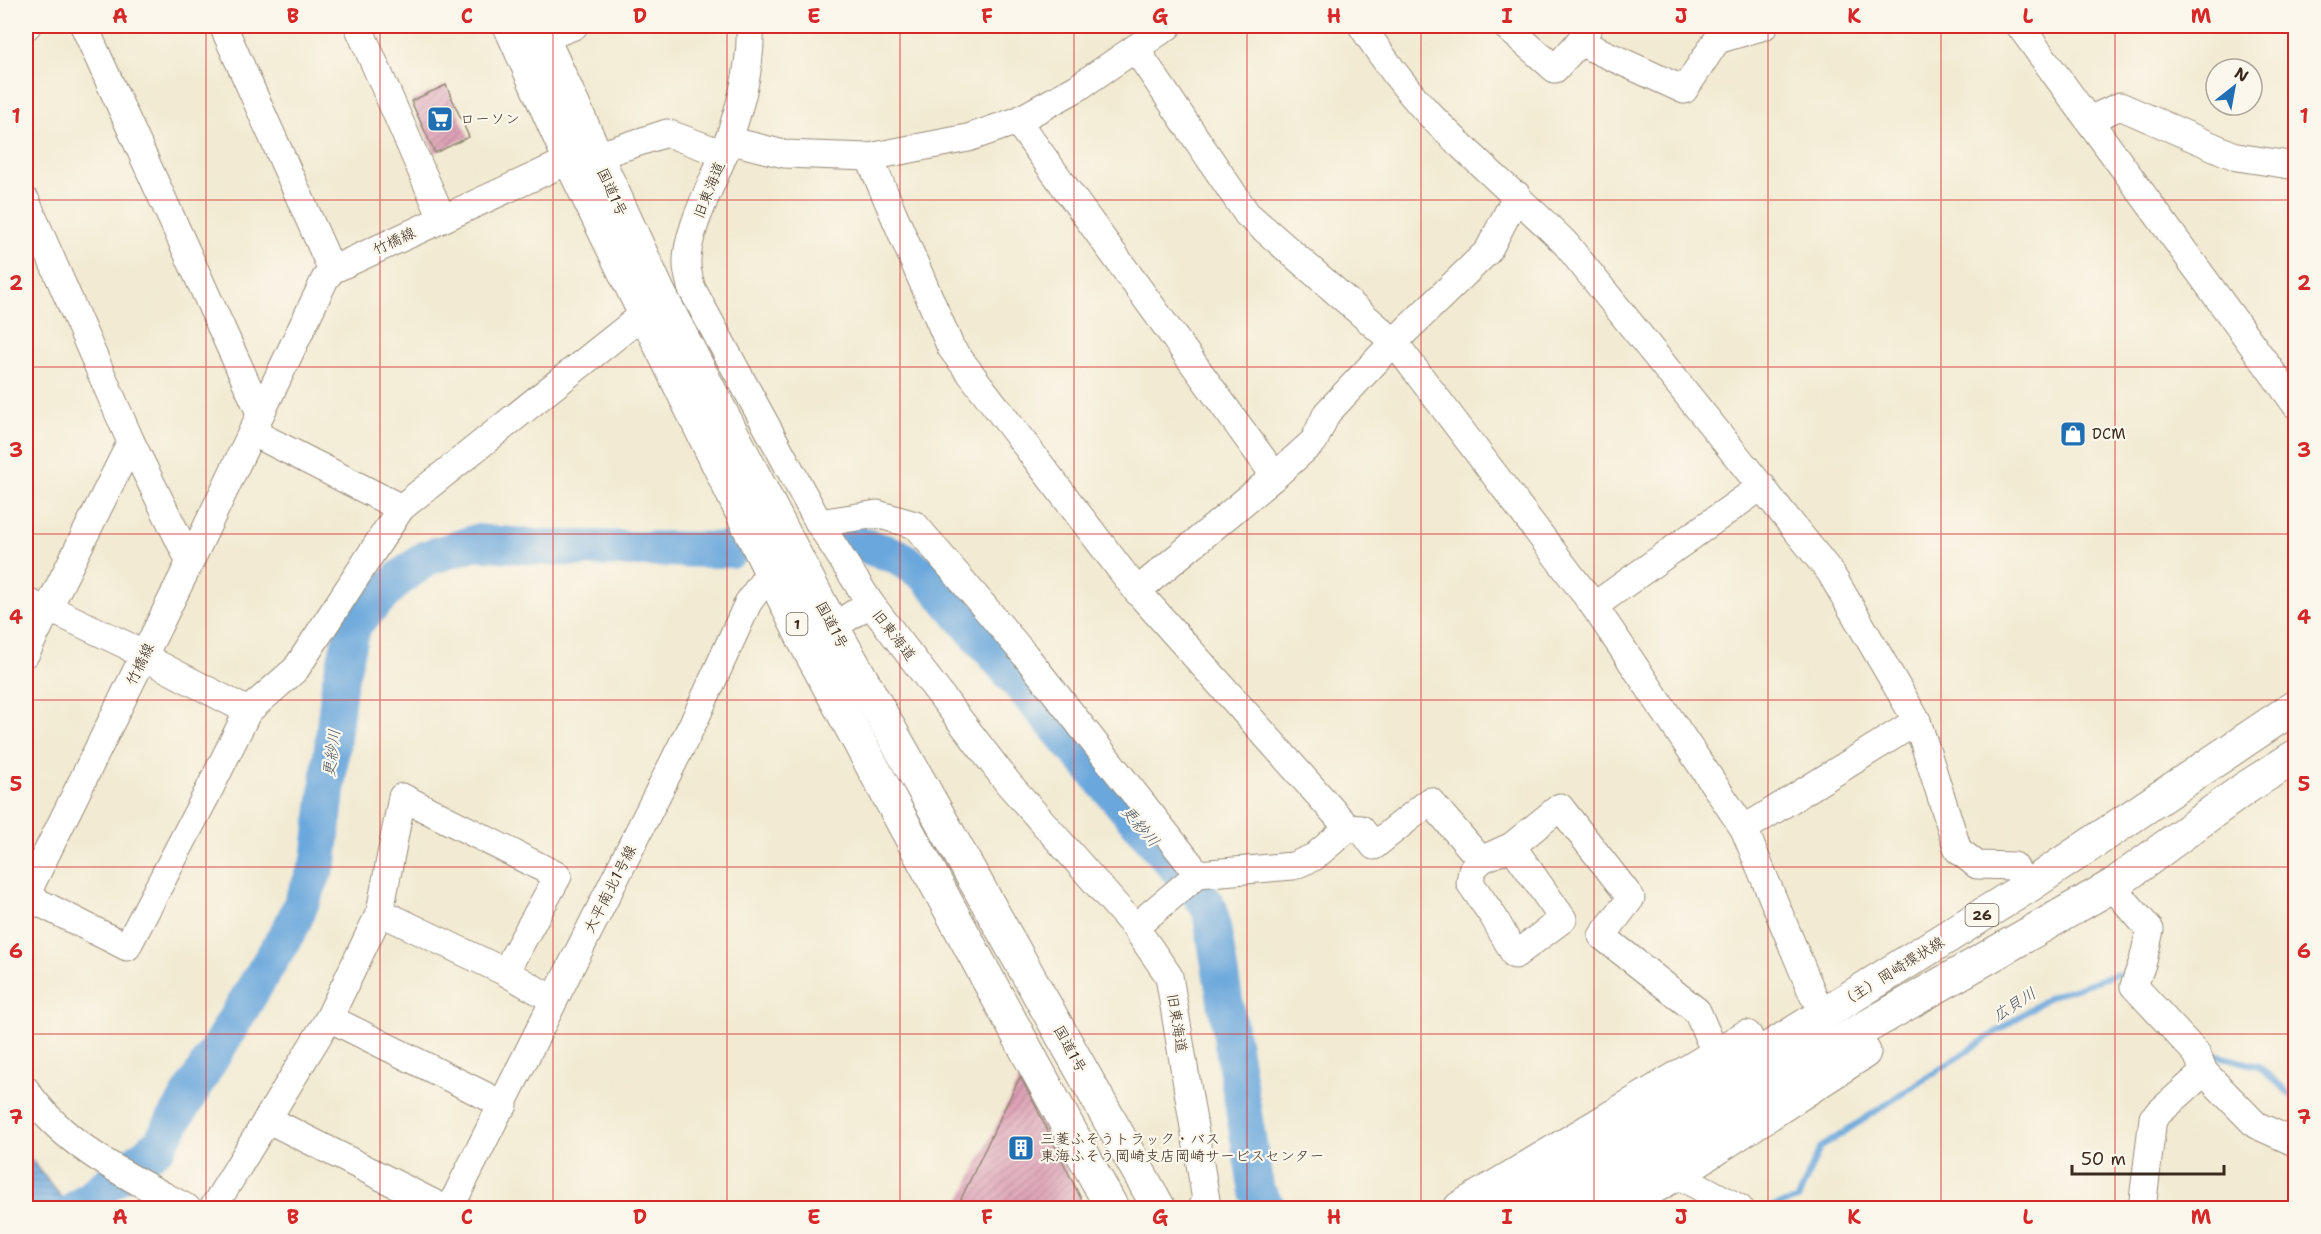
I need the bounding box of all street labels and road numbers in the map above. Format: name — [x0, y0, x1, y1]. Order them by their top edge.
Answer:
street label: 旧東海道 — [688, 158, 730, 222]
street label: 国道1号 — [592, 165, 632, 219]
street label: 竹橋線 — [369, 222, 419, 260]
street label: 国道1号 — [811, 598, 853, 652]
street label: 旧東海道 — [868, 605, 920, 665]
road number: 1 — [786, 613, 808, 635]
street label: 竹橋線 — [121, 639, 159, 689]
street label: 大平南北1号線 — [579, 842, 641, 936]
road number: 26 — [1966, 904, 1998, 926]
street label: （主）岡崎環状線 — [1836, 932, 1948, 1012]
street label: 旧東海道 — [1162, 992, 1192, 1054]
street label: 国道1号 — [1049, 1022, 1091, 1076]

